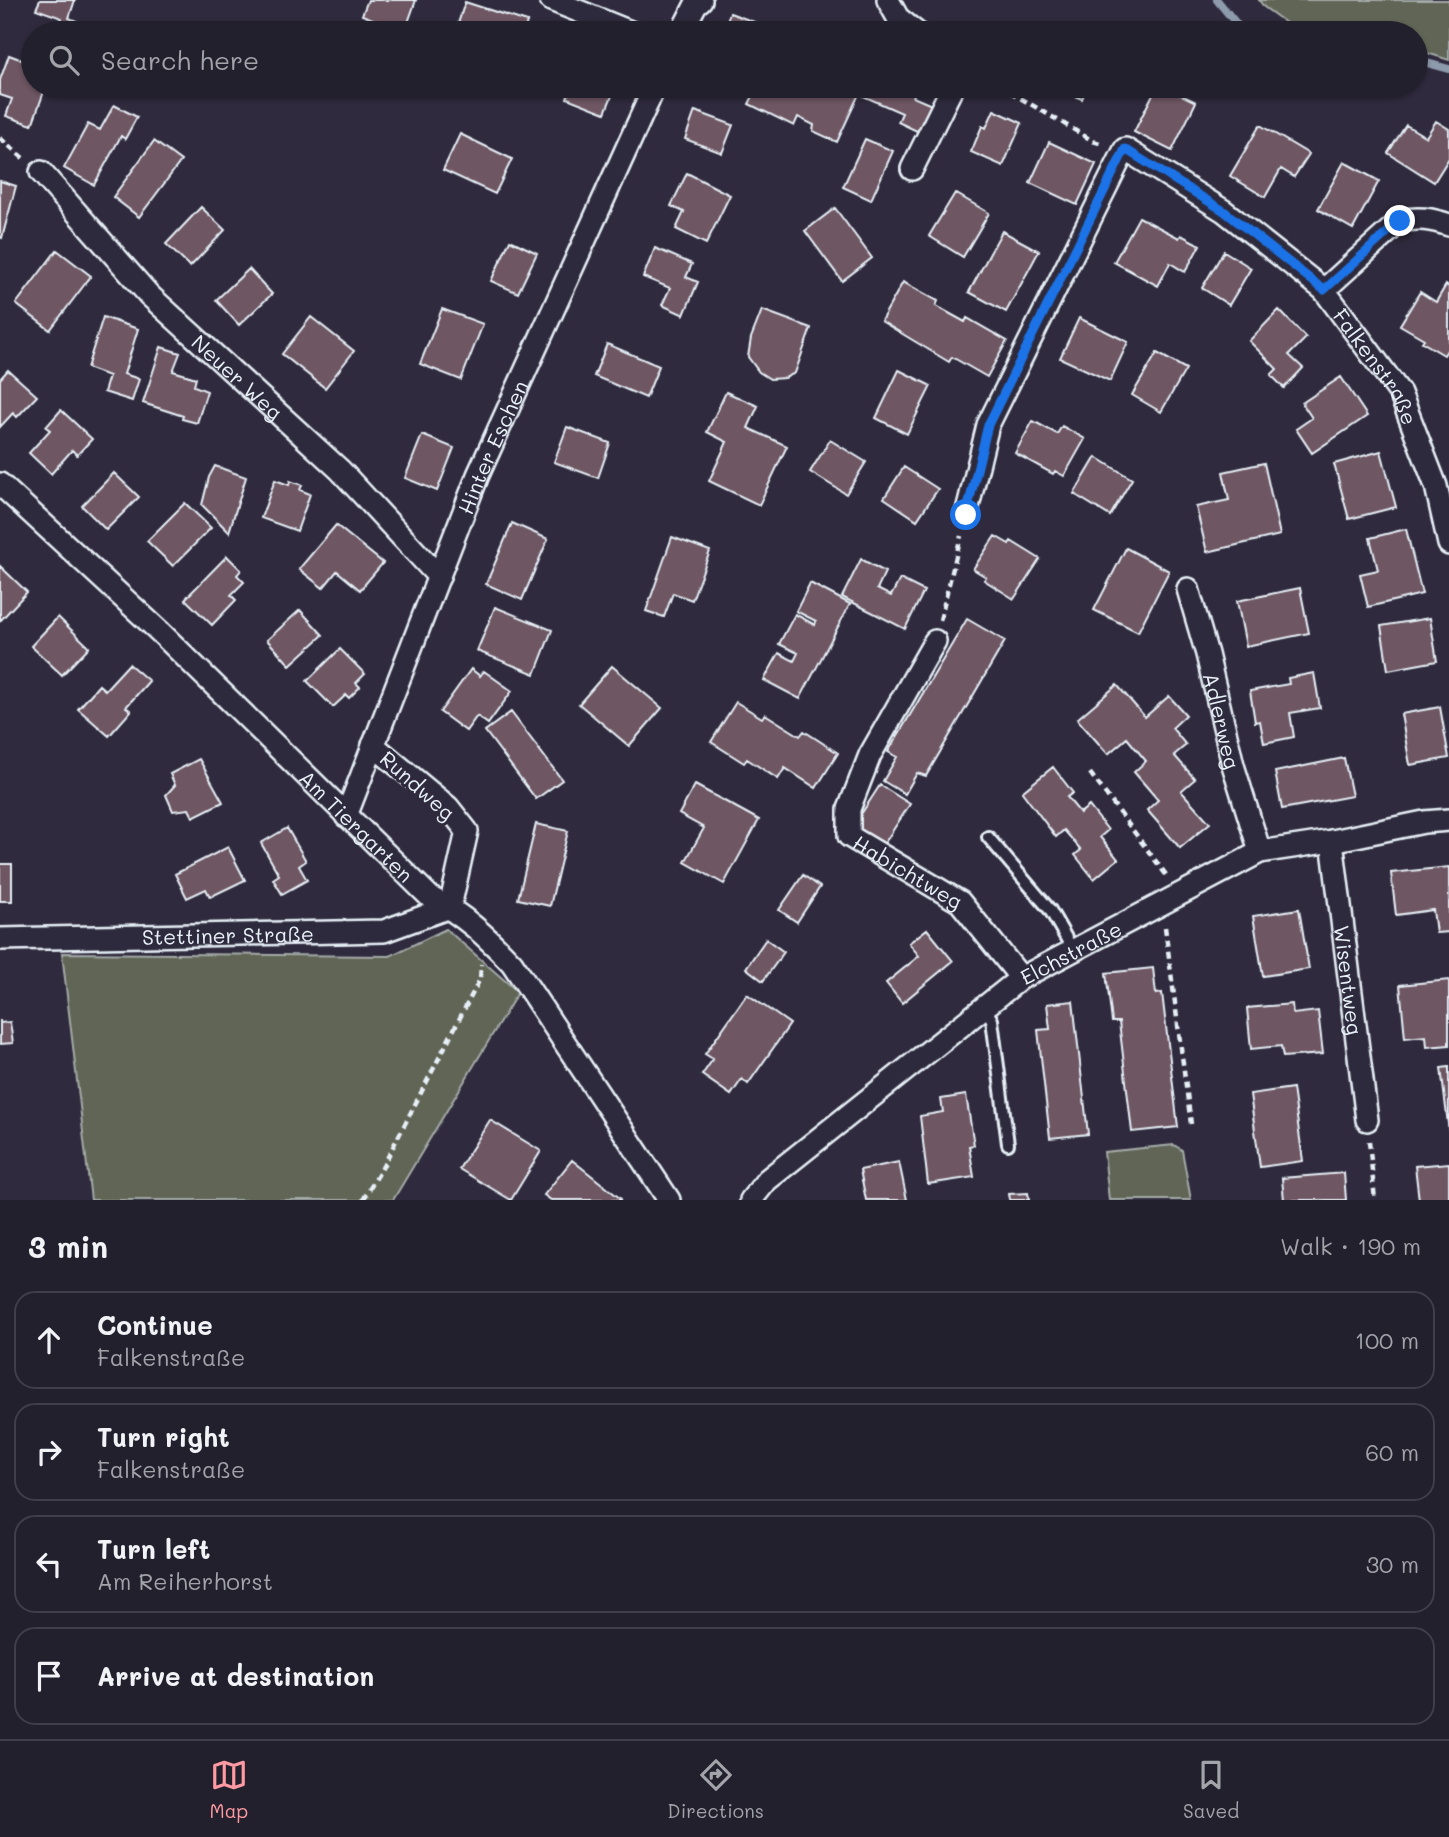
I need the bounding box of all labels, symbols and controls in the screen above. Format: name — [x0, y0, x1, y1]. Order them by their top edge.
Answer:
search box — [21, 21, 1428, 98]
icon: search — [45, 41, 83, 79]
text: Search here — [101, 43, 259, 77]
route end — [1384, 205, 1415, 236]
street label: Falkenstraße — [1328, 302, 1424, 428]
street label: Neuer Weg — [187, 328, 289, 425]
street label: Hinter Eschen — [451, 375, 533, 518]
route start — [950, 499, 981, 530]
street label: Adlerweg — [1198, 670, 1247, 771]
street label: Rundweg — [375, 744, 461, 826]
street label: Am Tiergarten — [294, 763, 420, 887]
street label: Habichtweg — [848, 828, 968, 914]
street label: Elchstraße — [1015, 914, 1126, 990]
street label: Stettiner Straße — [142, 919, 314, 950]
street label: Wisentweg — [1329, 923, 1370, 1036]
text: 3 min — [28, 1226, 108, 1266]
text: Walk · 190 m — [1280, 1231, 1421, 1261]
text: Continue — [97, 1308, 213, 1342]
icon: ahead — [30, 1321, 68, 1359]
text: 100 m — [1355, 1325, 1419, 1355]
text: Falkenstraße — [97, 1342, 245, 1372]
text: Turn right — [97, 1420, 230, 1454]
icon: right — [30, 1433, 68, 1471]
text: 60 m — [1365, 1437, 1419, 1467]
text: Falkenstraße — [97, 1454, 245, 1484]
text: Turn left — [97, 1532, 210, 1566]
icon: left — [30, 1545, 68, 1583]
text: 30 m — [1366, 1549, 1419, 1579]
text: Am Reiherhorst — [97, 1566, 273, 1596]
icon: arrive — [30, 1657, 68, 1695]
text: Arrive at destination — [97, 1659, 374, 1693]
tab: Map — [210, 1756, 248, 1823]
tab: Directions — [667, 1756, 764, 1823]
tab: Saved — [1183, 1756, 1239, 1823]

